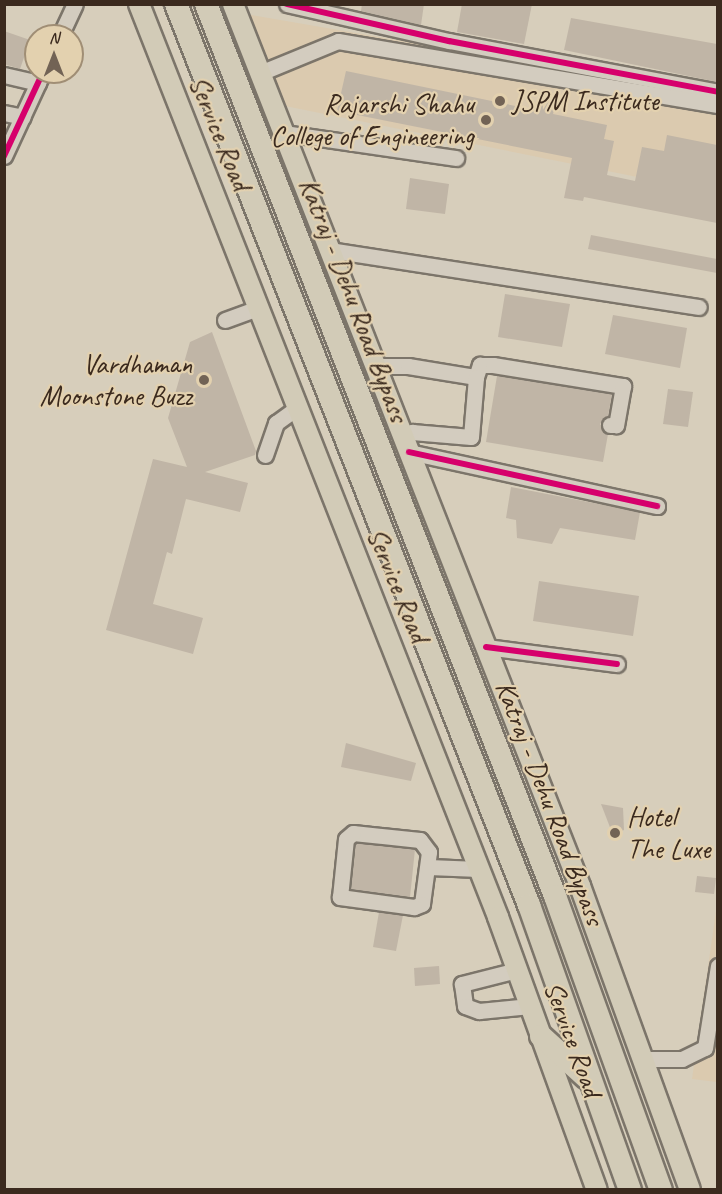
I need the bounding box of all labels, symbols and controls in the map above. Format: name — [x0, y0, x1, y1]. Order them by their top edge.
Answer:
north arrow — [24, 24, 84, 84]
text: N — [49, 28, 59, 48]
street label: Service Road — [182, 71, 258, 195]
place label: JSPM Institute — [512, 84, 658, 118]
place label: Rajarshi Shahu College of Engineering — [270, 87, 474, 153]
marker: JSPM Institute — [493, 94, 507, 108]
marker: Rajarshi Shahu College of Engineering — [479, 113, 493, 127]
street label: Katraj - Dehu Road Bypass — [292, 173, 416, 427]
place label: Vardhaman Moonstone Buzz — [39, 347, 192, 413]
marker: Vardhaman Moonstone Buzz — [197, 373, 211, 387]
street label: Service Road — [360, 523, 436, 647]
street label: Katraj - Dehu Road Bypass — [488, 676, 612, 930]
place label: Hotel The Luxe — [627, 800, 709, 866]
marker: Hotel The Luxe — [608, 826, 622, 840]
street label: Service Road — [537, 977, 609, 1101]

